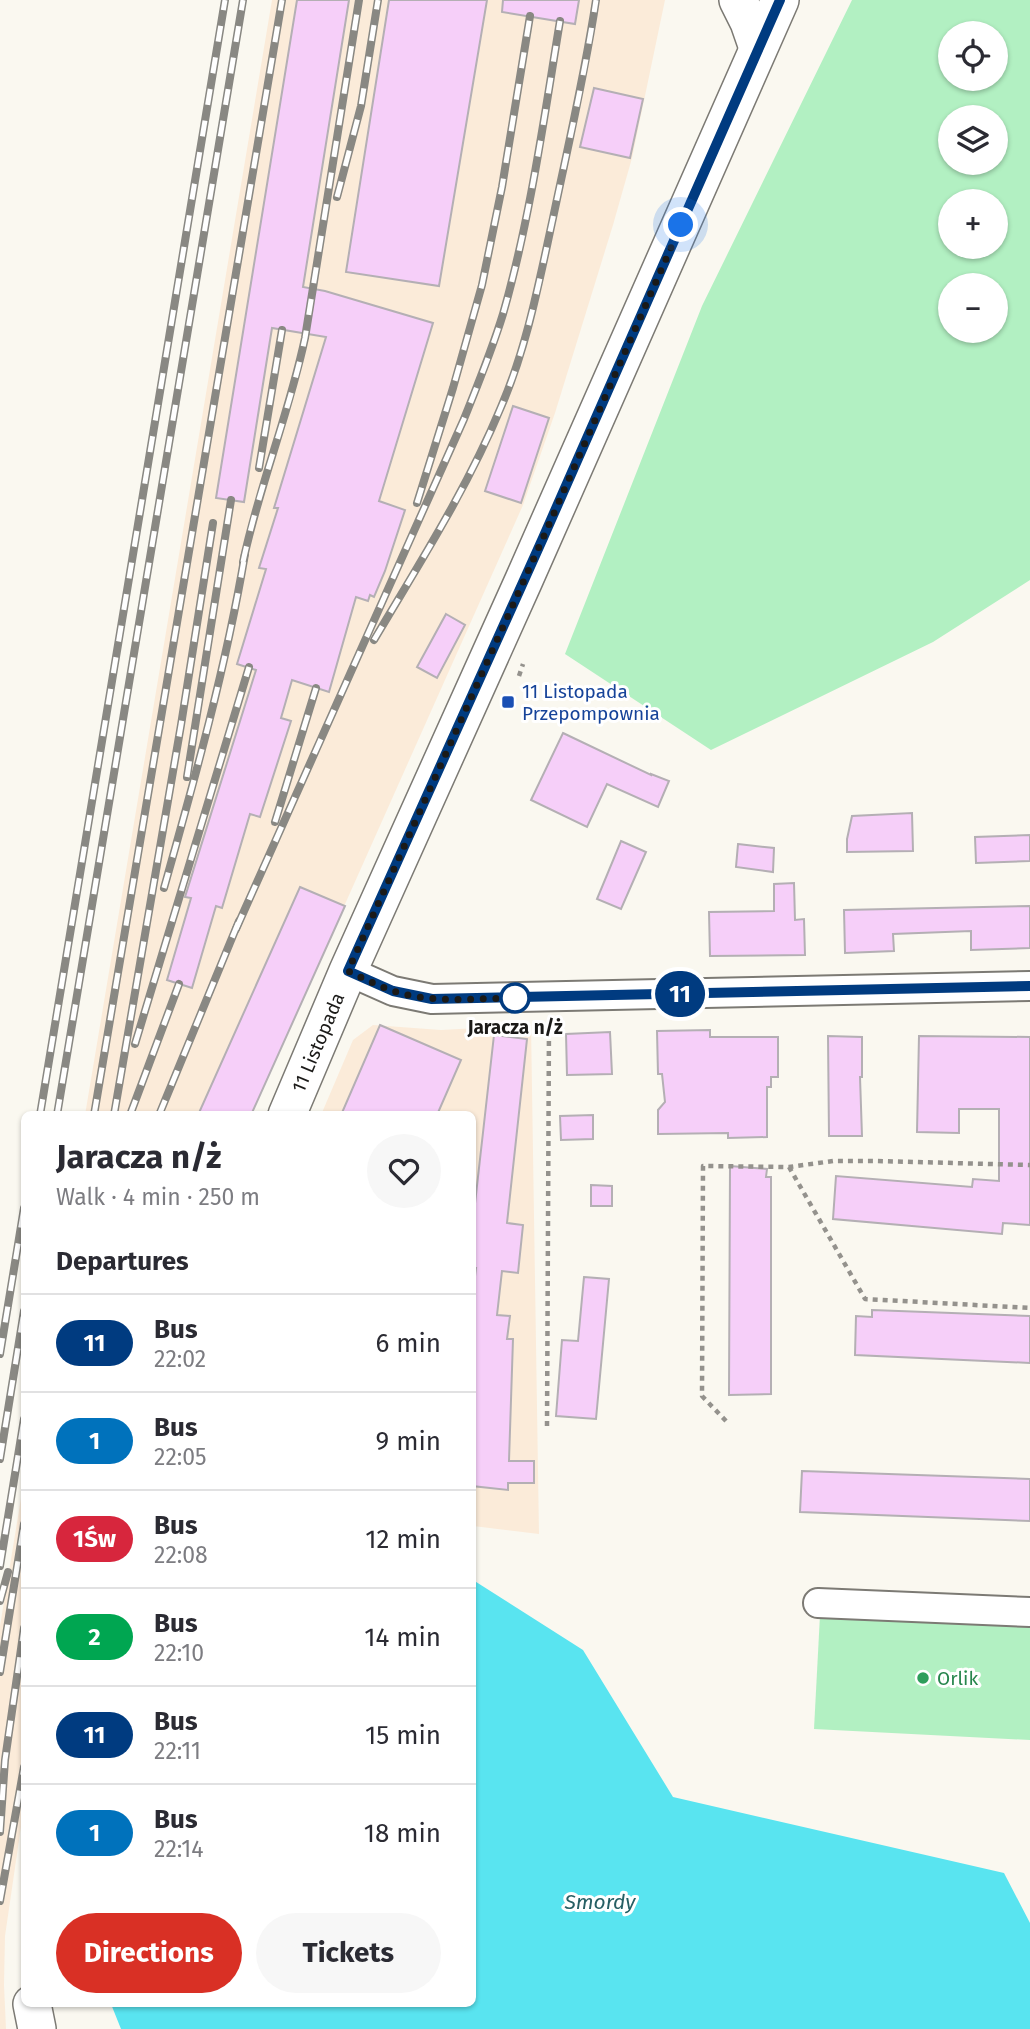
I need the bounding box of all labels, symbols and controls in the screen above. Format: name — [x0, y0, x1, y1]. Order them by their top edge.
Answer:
map controls — [938, 21, 1008, 343]
button: locate — [938, 21, 1008, 91]
button: layers — [938, 105, 1008, 175]
button: + — [938, 189, 1008, 259]
your location — [663, 207, 698, 242]
button: − — [938, 273, 1008, 343]
place label: 11 Listopada Przepompownia — [522, 680, 660, 725]
marker: 11 Listopada Przepompownia — [500, 694, 516, 710]
line badge: 11 — [648, 971, 712, 1017]
text: 11 — [669, 980, 691, 1008]
marker: Jaracza n/ż — [500, 983, 530, 1013]
street label: 11 Listopada — [287, 989, 350, 1096]
place label: Jaracza n/ż — [466, 1016, 563, 1039]
button: heart — [367, 1134, 441, 1208]
text: Jaracza n/ż — [56, 1137, 221, 1177]
text: Walk · 4 min · 250 m — [56, 1183, 260, 1211]
text: Departures — [56, 1246, 189, 1277]
text: Bus — [154, 1314, 197, 1345]
text: 6 min — [375, 1328, 441, 1359]
text: 11 — [84, 1329, 105, 1357]
text: 22:02 — [154, 1345, 206, 1373]
text: Bus — [154, 1412, 197, 1443]
text: 9 min — [376, 1426, 441, 1457]
text: 1 — [89, 1427, 100, 1455]
text: 22:05 — [154, 1443, 207, 1471]
text: Bus — [154, 1510, 197, 1541]
text: 12 min — [365, 1524, 441, 1555]
text: 1Św — [73, 1525, 116, 1553]
text: 22:08 — [154, 1541, 208, 1569]
text: Bus — [154, 1608, 197, 1639]
text: 14 min — [364, 1622, 441, 1653]
text: 2 — [88, 1623, 101, 1651]
text: 22:10 — [154, 1639, 204, 1667]
place label: Orlik — [937, 1667, 978, 1690]
marker: Orlik — [915, 1670, 931, 1686]
text: Bus — [154, 1706, 197, 1737]
text: 15 min — [365, 1720, 441, 1751]
text: 11 — [84, 1721, 105, 1749]
text: 22:11 — [154, 1737, 201, 1765]
text: Bus — [154, 1804, 197, 1835]
text: 18 min — [364, 1818, 441, 1849]
text: 1 — [89, 1819, 100, 1847]
text: 22:14 — [154, 1835, 204, 1863]
water label: Smordy — [563, 1889, 636, 1915]
button: Directions — [56, 1913, 242, 1993]
button: Tickets — [256, 1913, 441, 1993]

